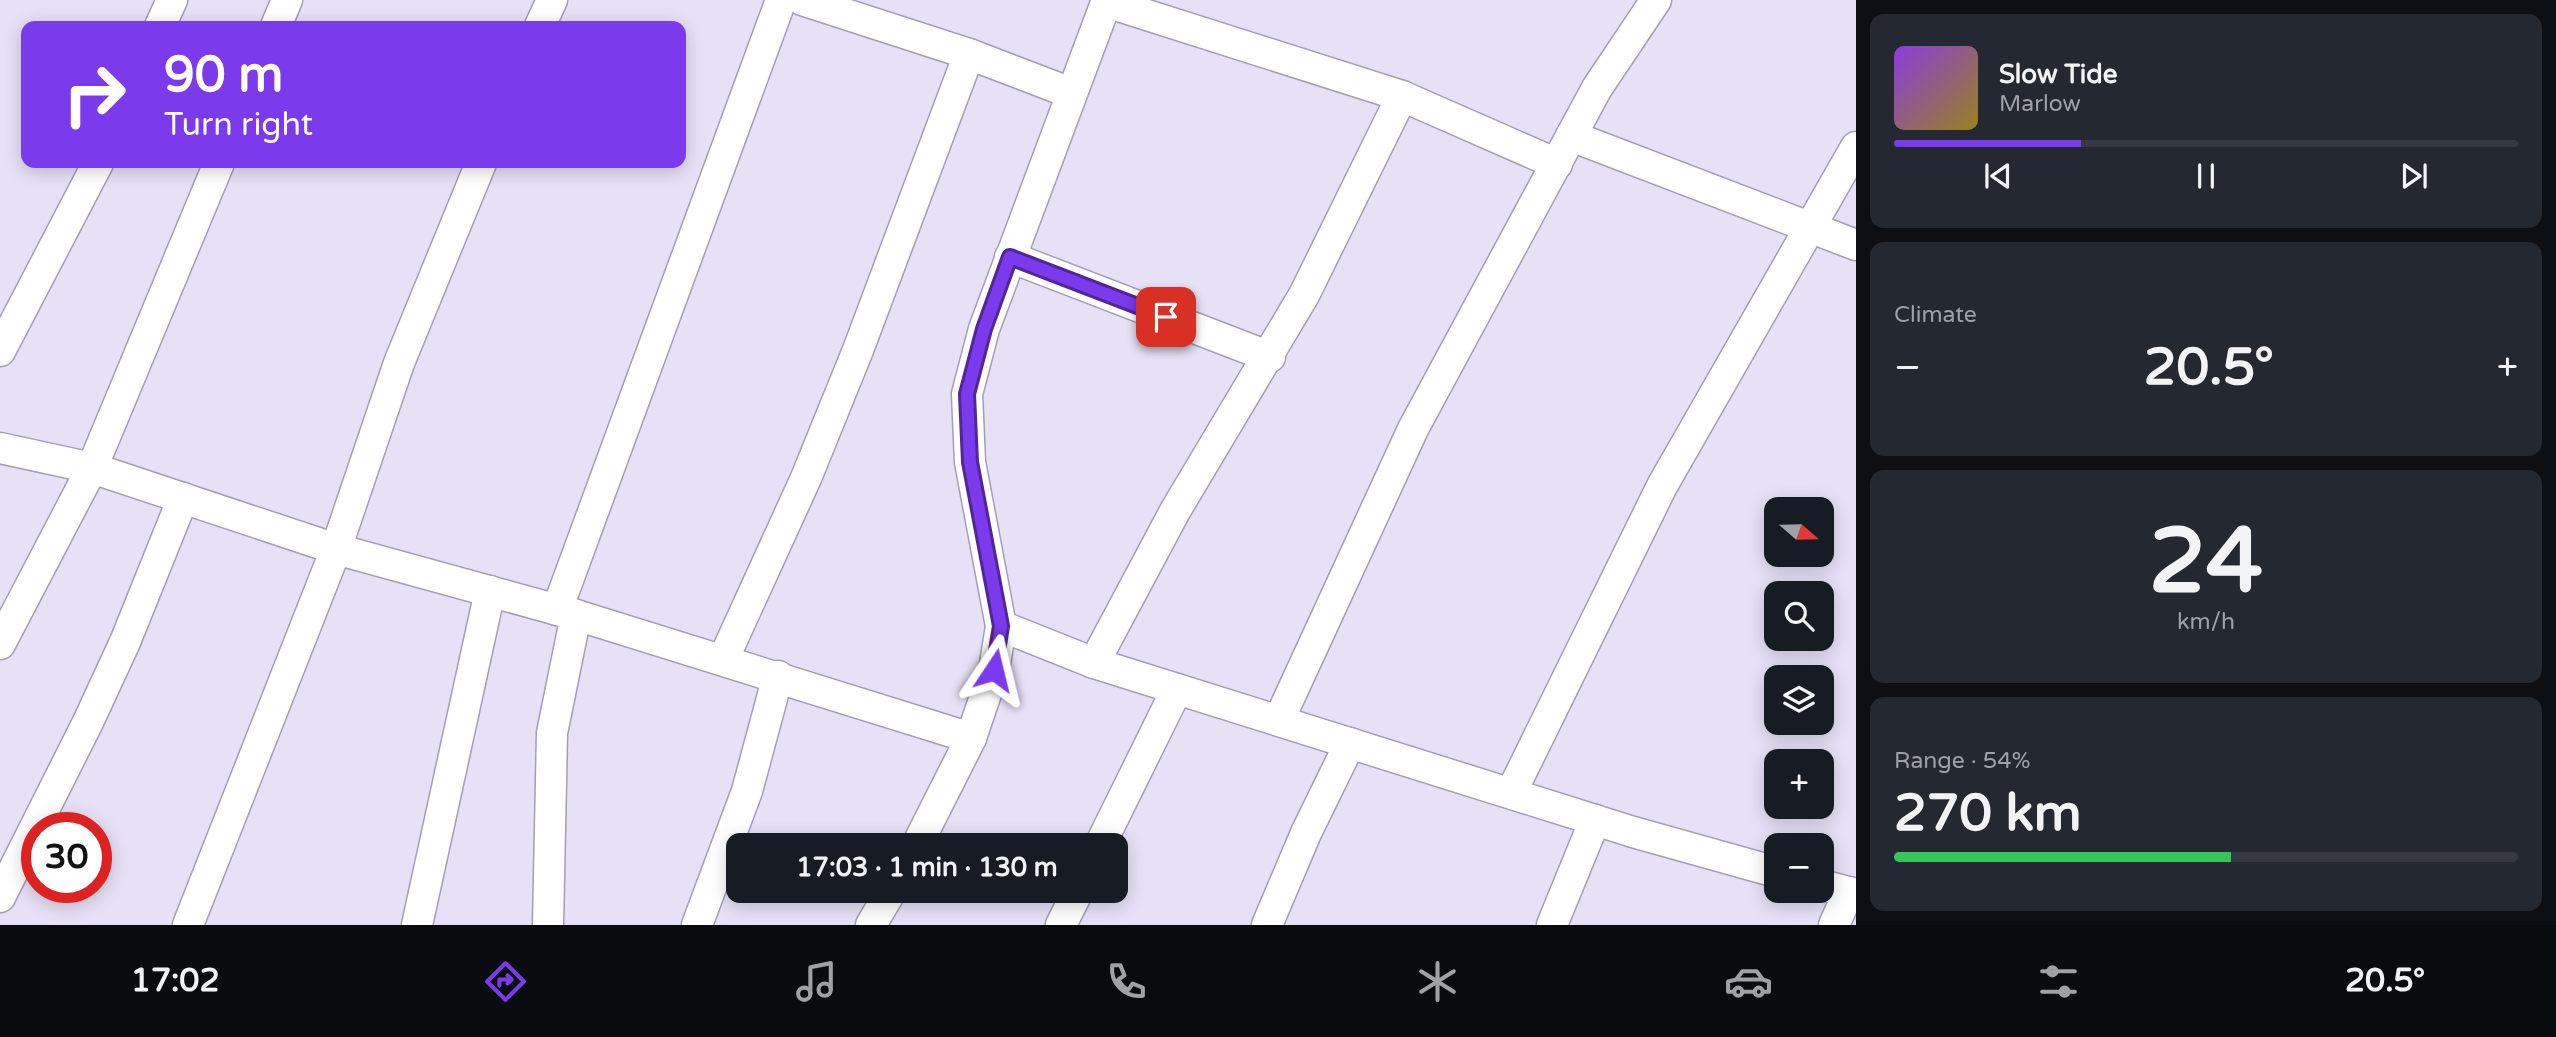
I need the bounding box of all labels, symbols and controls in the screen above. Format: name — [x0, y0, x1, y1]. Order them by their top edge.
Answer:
text: 90 m — [164, 46, 283, 105]
icon: right — [49, 49, 140, 140]
text: Slow Tide — [1999, 59, 2117, 90]
text: Marlow — [1999, 90, 2081, 118]
text: Turn right — [164, 106, 313, 144]
icon: previous — [1979, 157, 2017, 195]
icon: pause — [2187, 157, 2225, 195]
icon: next — [2395, 157, 2433, 195]
pin — [1136, 287, 1196, 347]
icon: arrive — [1147, 298, 1185, 336]
text: Climate — [1894, 301, 1977, 329]
text: 20.5° — [2144, 336, 2274, 399]
text: − — [1894, 345, 1921, 391]
text: + — [2497, 345, 2518, 391]
north arrow — [1764, 497, 1834, 567]
map controls — [1764, 497, 1834, 903]
text: 24 — [2149, 507, 2263, 617]
button: search — [1764, 581, 1834, 651]
text: km/h — [2177, 608, 2235, 636]
position arrow — [957, 633, 1031, 707]
button: layers — [1764, 665, 1834, 735]
text: Range · 54% — [1894, 747, 2030, 775]
button: + — [1764, 749, 1834, 819]
text: 270 km — [1894, 782, 2082, 845]
speed limit sign: 30 — [21, 812, 112, 903]
button: − — [1764, 833, 1834, 903]
text: 17:03 · 1 min · 130 m — [796, 852, 1058, 883]
icon: directions — [481, 957, 530, 1006]
icon: music — [792, 957, 841, 1006]
icon: phone — [1102, 957, 1151, 1006]
icon: climate — [1413, 957, 1462, 1006]
icon: car — [1724, 957, 1773, 1006]
icon: filters — [2034, 957, 2083, 1006]
text: 17:02 — [131, 962, 220, 1000]
text: 20.5° — [2345, 962, 2425, 1000]

